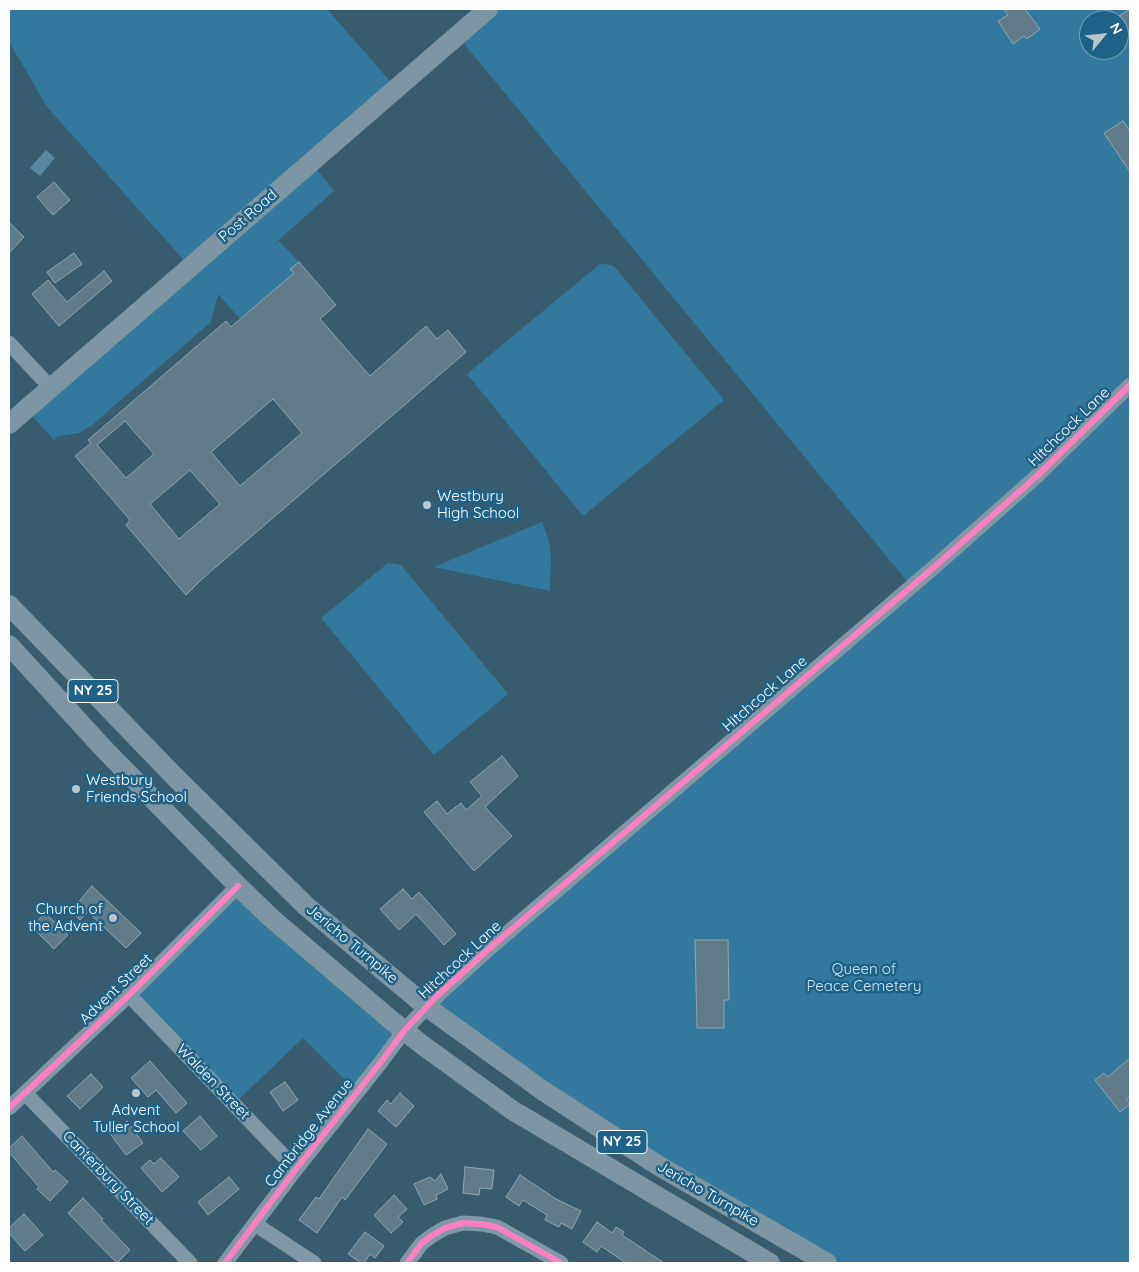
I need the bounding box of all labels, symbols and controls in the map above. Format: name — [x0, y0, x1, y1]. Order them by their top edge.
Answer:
north arrow — [1079, 10, 1129, 60]
text: N — [1106, 20, 1127, 37]
street label: Post Road — [215, 186, 281, 246]
street label: Hitchcock Lane — [1025, 384, 1113, 470]
place label: Westbury High School — [437, 487, 519, 522]
marker: Westbury High School — [421, 499, 433, 511]
street label: Hitchcock Lane — [719, 652, 811, 736]
road number: NY 25 — [68, 679, 118, 702]
place label: Westbury Friends School — [86, 771, 187, 806]
marker: Westbury Friends School — [70, 783, 82, 795]
place label: Church of the Advent — [28, 900, 103, 935]
street label: Jericho Turnpike — [302, 900, 402, 988]
marker: Church of the Advent — [107, 912, 119, 924]
street label: Hitchcock Lane — [415, 917, 505, 1003]
street label: Advent Street — [76, 950, 156, 1028]
park label: Queen of Peace Cemetery — [807, 960, 921, 995]
street label: Walden Street — [172, 1040, 254, 1124]
street label: Cambridge Avenue — [261, 1075, 357, 1191]
marker: Advent Tuller School — [130, 1087, 142, 1099]
place label: Advent Tuller School — [92, 1101, 180, 1136]
street label: Canterbury Street — [59, 1127, 157, 1229]
road number: NY 25 — [597, 1130, 647, 1154]
street label: Jericho Turnpike — [654, 1158, 762, 1230]

